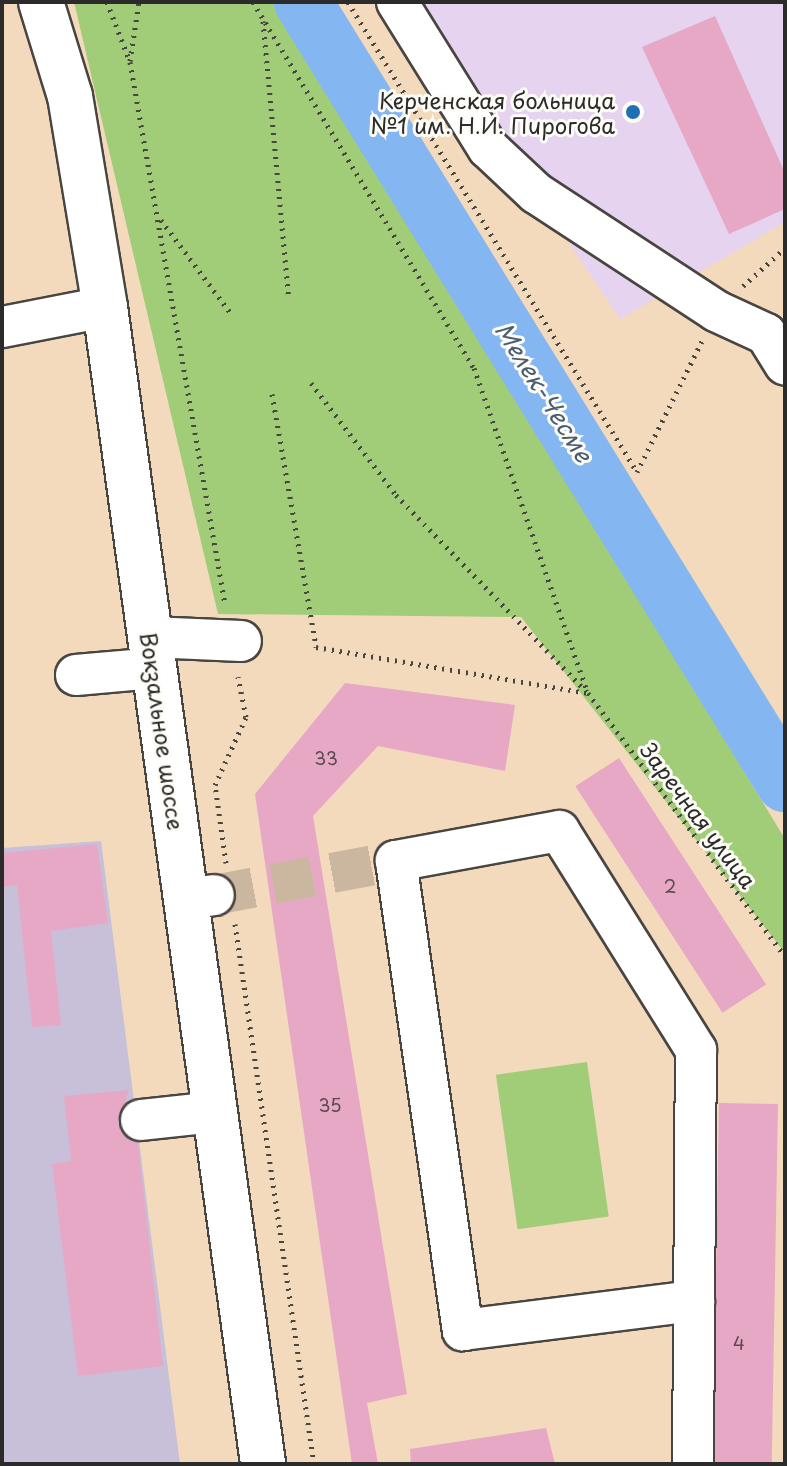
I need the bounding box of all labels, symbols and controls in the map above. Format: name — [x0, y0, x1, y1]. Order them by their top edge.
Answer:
place label: Керченская больница №1 им. Н.И. Пирогова — [369, 86, 615, 138]
marker: Керченская больница №1 им. Н.И. Пирогова — [622, 101, 644, 123]
water label: Мелек-Чесме — [490, 317, 598, 467]
street label: Вокзальное шоссе — [136, 630, 190, 832]
street label: Заречная улица — [635, 737, 763, 893]
house number: 33 — [314, 747, 338, 769]
house number: 2 — [664, 875, 676, 897]
house number: 35 — [318, 1094, 342, 1116]
house number: 4 — [733, 1332, 745, 1354]

